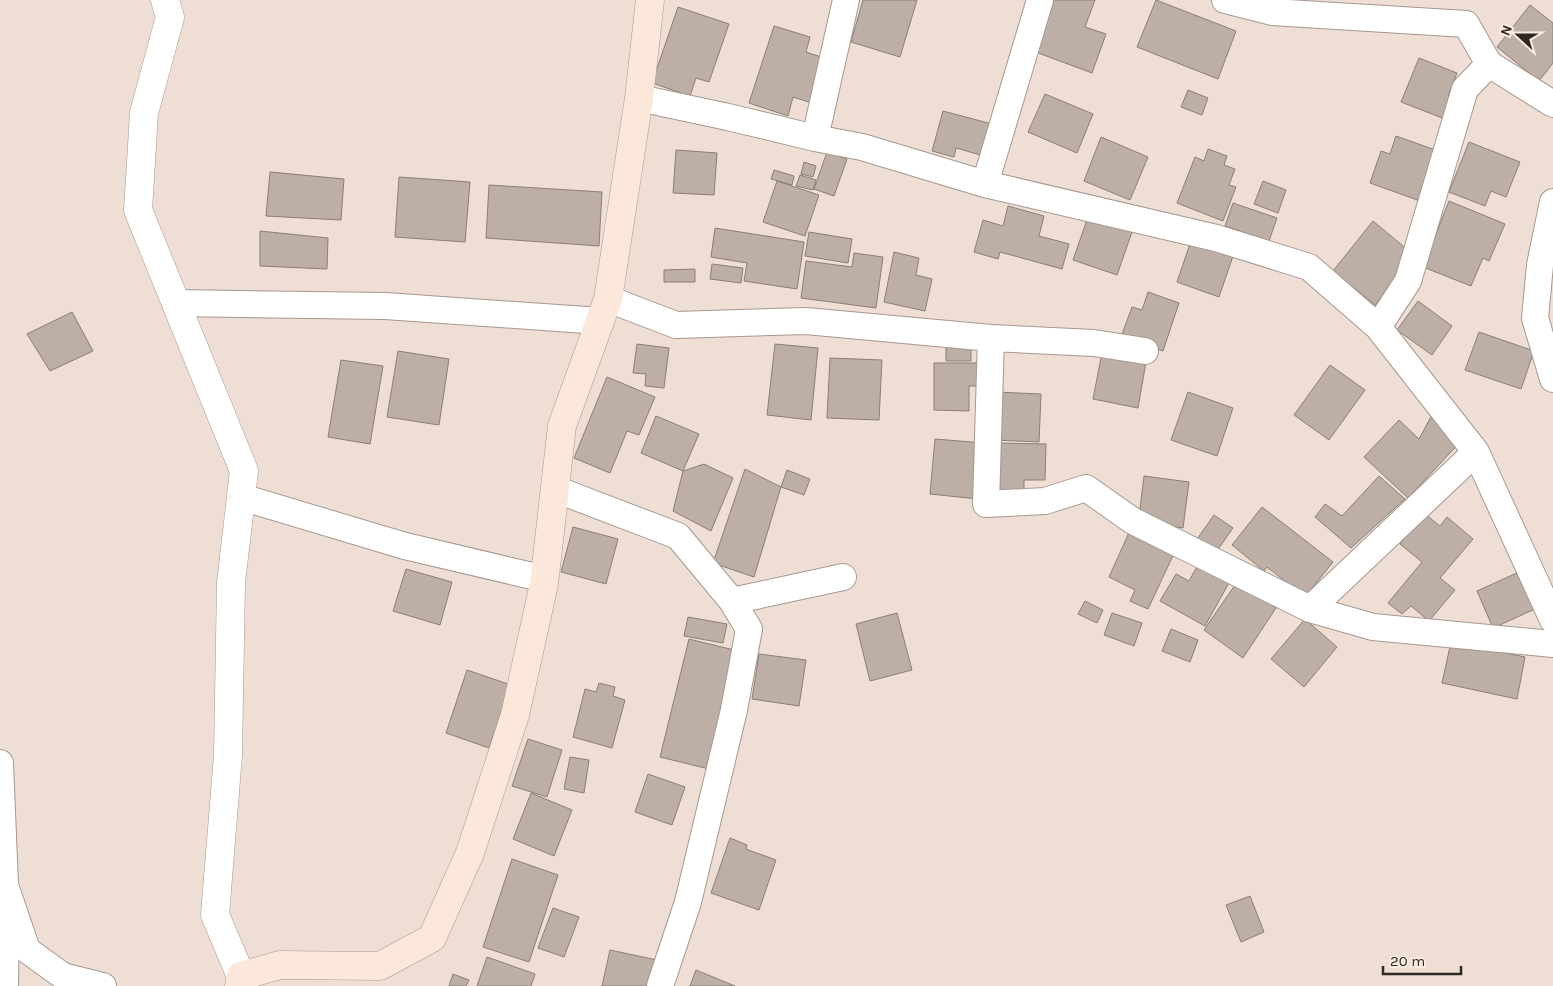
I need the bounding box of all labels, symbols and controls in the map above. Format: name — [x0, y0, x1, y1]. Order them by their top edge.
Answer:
north arrow — [1493, 10, 1543, 60]
text: N — [1497, 23, 1516, 38]
scale bar — [1383, 944, 1460, 976]
text: 20 m — [1390, 952, 1425, 970]

